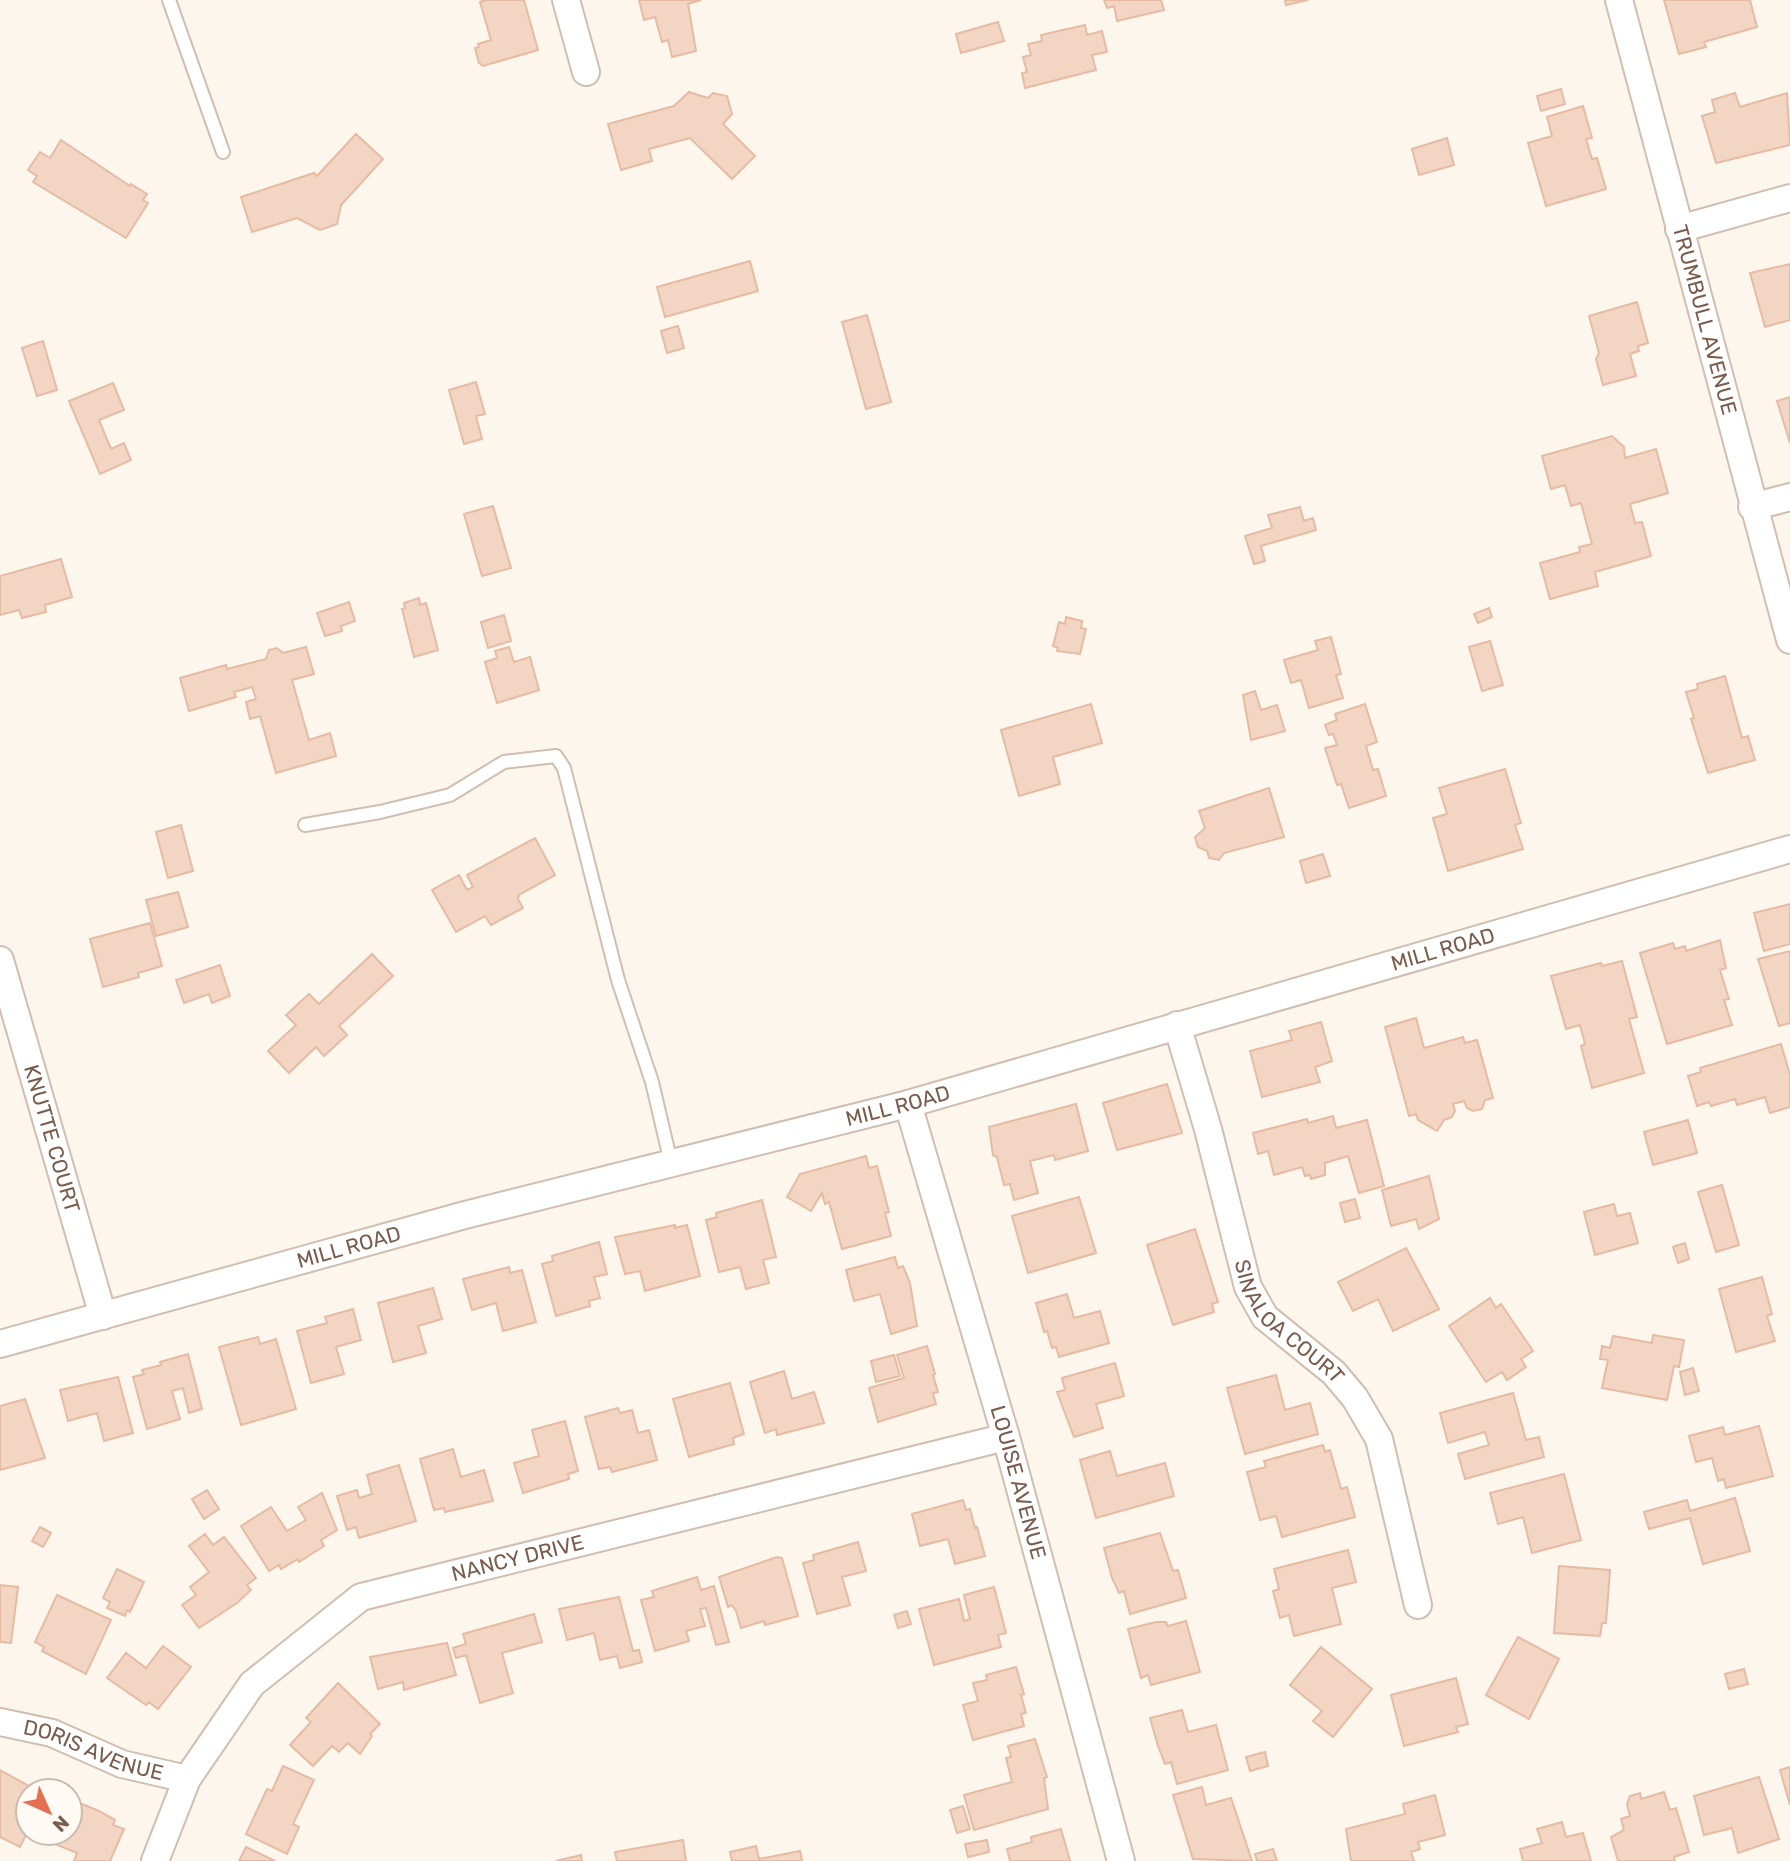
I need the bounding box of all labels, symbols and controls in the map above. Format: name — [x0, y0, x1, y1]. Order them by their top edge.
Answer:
street label: TRUMBULL AVENUE — [1668, 222, 1742, 417]
street label: MILL ROAD — [1388, 922, 1498, 976]
street label: KNUTTE COURT — [19, 1062, 85, 1215]
street label: MILL ROAD — [843, 1080, 953, 1131]
street label: MILL ROAD — [294, 1220, 404, 1273]
street label: SINALOA COURT — [1230, 1257, 1350, 1388]
street label: LOUISE AVENUE — [985, 1402, 1052, 1562]
street label: NANCY DRIVE — [449, 1529, 586, 1586]
street label: DORIS AVENUE — [21, 1714, 166, 1785]
north arrow — [14, 1777, 84, 1847]
text: N — [48, 1811, 74, 1837]

